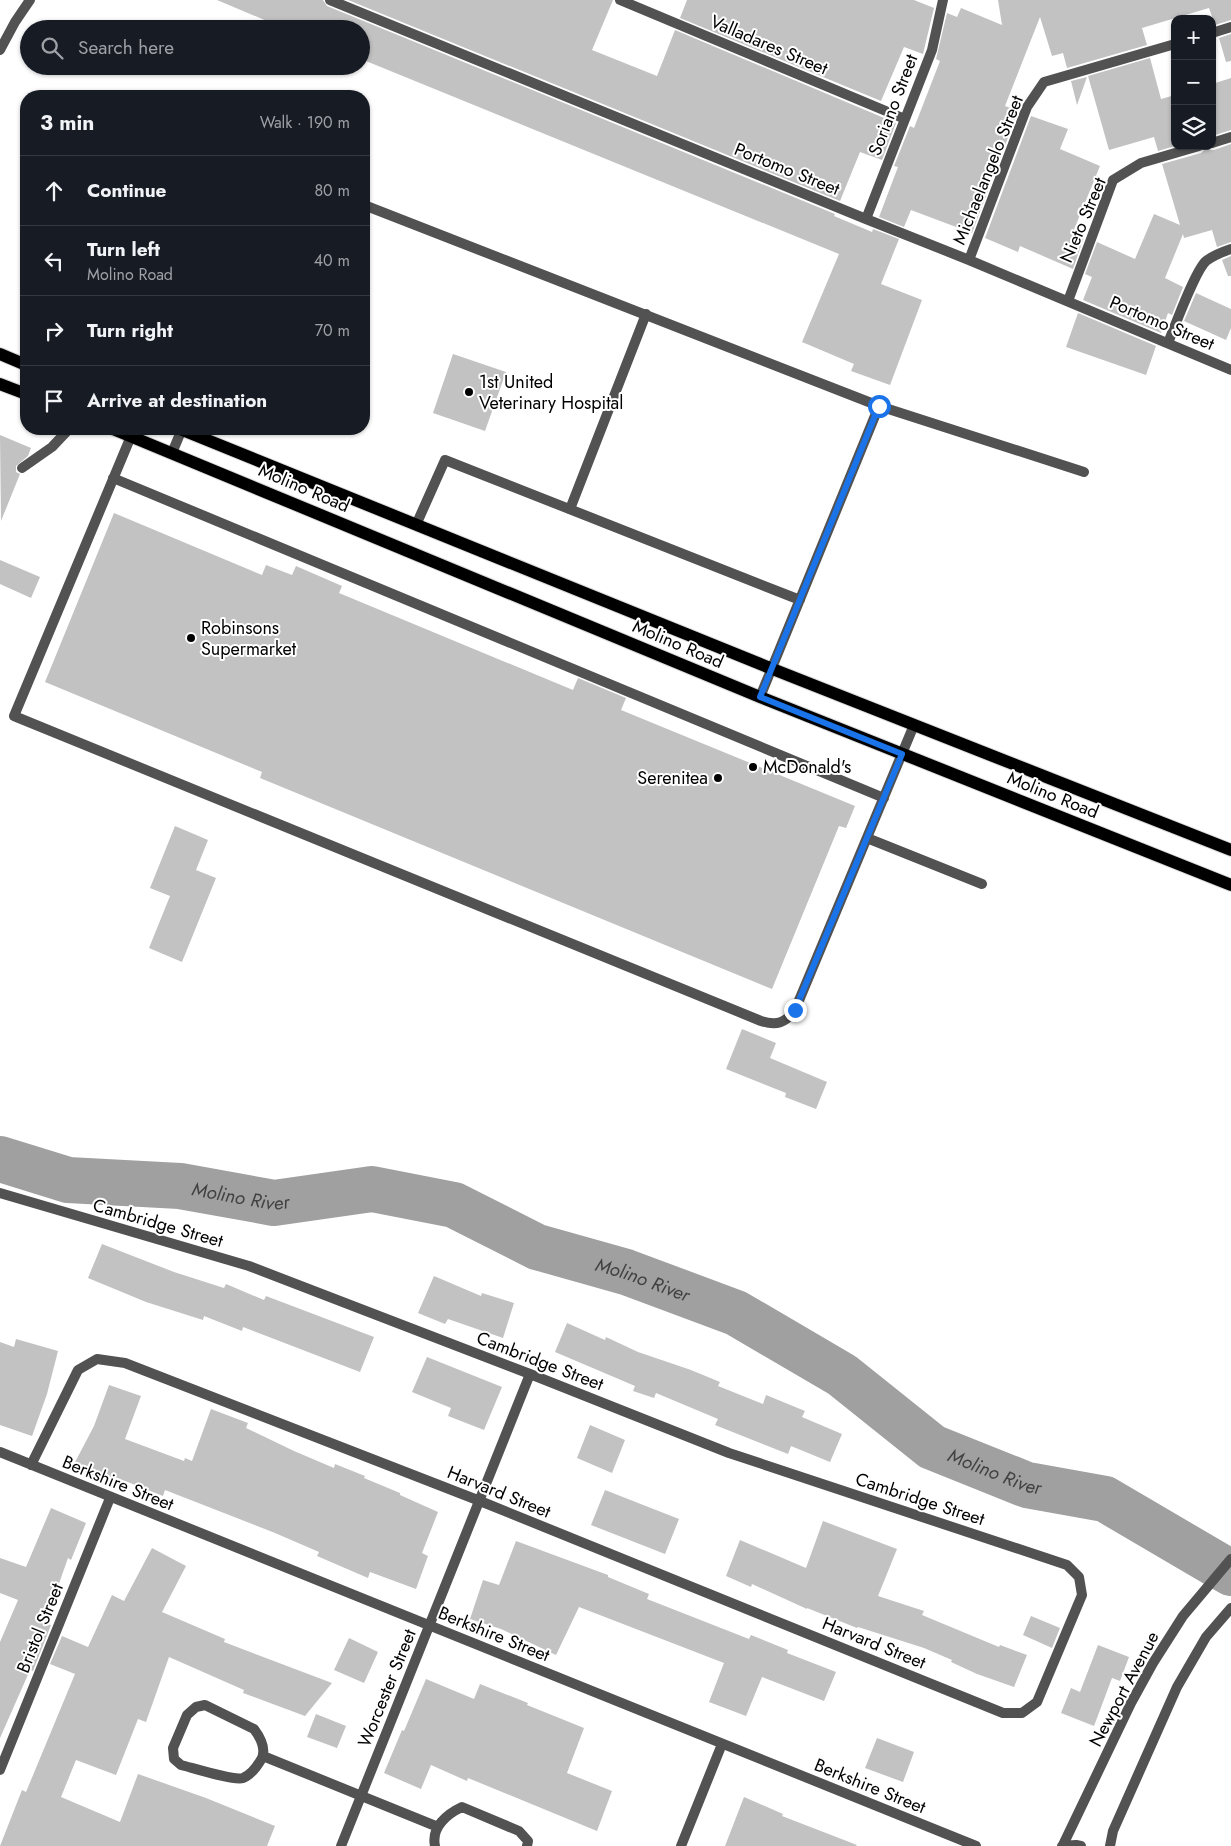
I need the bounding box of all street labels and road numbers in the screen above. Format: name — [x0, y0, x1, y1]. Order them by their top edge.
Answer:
street label: Valladares Street — [706, 9, 832, 82]
street label: Soriano Street — [862, 50, 925, 160]
street label: Michaelangelo Street — [946, 91, 1030, 249]
street label: Portomo Street — [730, 136, 844, 202]
street label: Nieto Street — [1053, 173, 1113, 267]
street label: Portomo Street — [1106, 289, 1219, 357]
street label: Molino Road — [254, 457, 354, 519]
street label: Molino Road — [628, 613, 728, 675]
street label: Molino Road — [1003, 765, 1103, 825]
street label: Cambridge Street — [90, 1192, 227, 1254]
street label: Cambridge Street — [473, 1325, 608, 1397]
street label: Berkshire Street — [58, 1449, 178, 1517]
street label: Harvard Street — [443, 1459, 555, 1525]
street label: Cambridge Street — [852, 1466, 989, 1532]
street label: Bristol Street — [10, 1579, 70, 1677]
street label: Berkshire Street — [434, 1600, 554, 1668]
street label: Harvard Street — [818, 1610, 930, 1676]
street label: Worcester Street — [351, 1624, 423, 1751]
street label: Newport Avenue — [1083, 1627, 1165, 1751]
street label: Berkshire Street — [810, 1752, 930, 1820]

